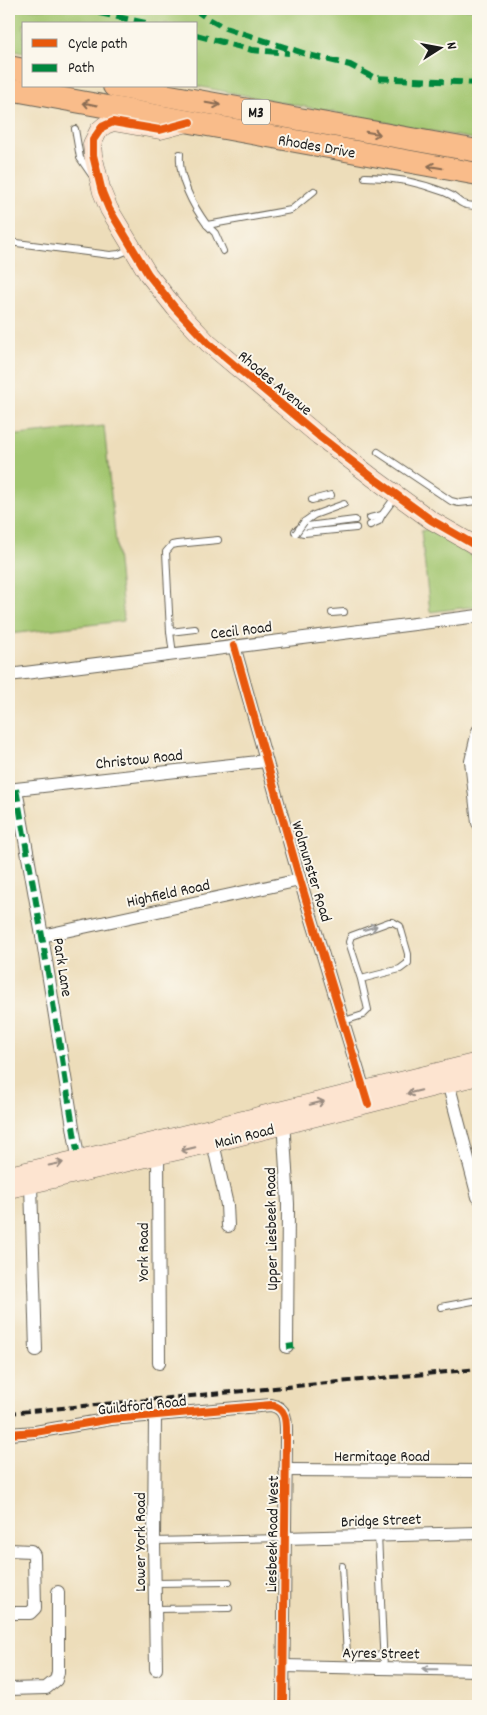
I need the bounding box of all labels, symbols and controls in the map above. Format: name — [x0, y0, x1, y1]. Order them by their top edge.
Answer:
legend — [22, 22, 198, 88]
north arrow — [414, 22, 464, 72]
text: Cycle path — [68, 34, 128, 56]
text: N — [440, 41, 461, 51]
text: Path — [68, 58, 94, 80]
one-way arrow — [83, 99, 99, 108]
one-way arrow — [205, 100, 221, 110]
road number: M3 — [242, 100, 270, 124]
street label: Rhodes Drive — [276, 129, 357, 166]
one-way arrow — [365, 129, 381, 138]
one-way arrow — [428, 161, 444, 171]
street label: Rhodes Avenue — [232, 346, 317, 422]
street label: Cecil Road — [209, 616, 273, 647]
street label: Christow Road — [94, 744, 184, 777]
street label: Wolmunster Road — [284, 818, 337, 925]
street label: Highfield Road — [125, 874, 212, 915]
one-way arrow — [362, 923, 378, 933]
street label: Park Lane — [46, 936, 78, 999]
one-way arrow — [406, 1088, 422, 1097]
one-way arrow — [308, 1098, 324, 1107]
street label: Main Road — [212, 1119, 277, 1156]
one-way arrow — [181, 1145, 197, 1154]
one-way arrow — [48, 1159, 64, 1169]
street label: Upper Liesbeek Road — [260, 1167, 285, 1291]
street label: York Road — [133, 1222, 156, 1282]
street label: Guildford Road — [97, 1390, 188, 1423]
street label: Hermitage Road — [334, 1446, 430, 1469]
street label: Liesbeek Road West — [261, 1475, 286, 1593]
street label: Lower York Road — [130, 1492, 153, 1592]
street label: Bridge Street — [340, 1509, 422, 1534]
street label: Ayres Street — [342, 1642, 420, 1667]
one-way arrow — [422, 1664, 438, 1674]

